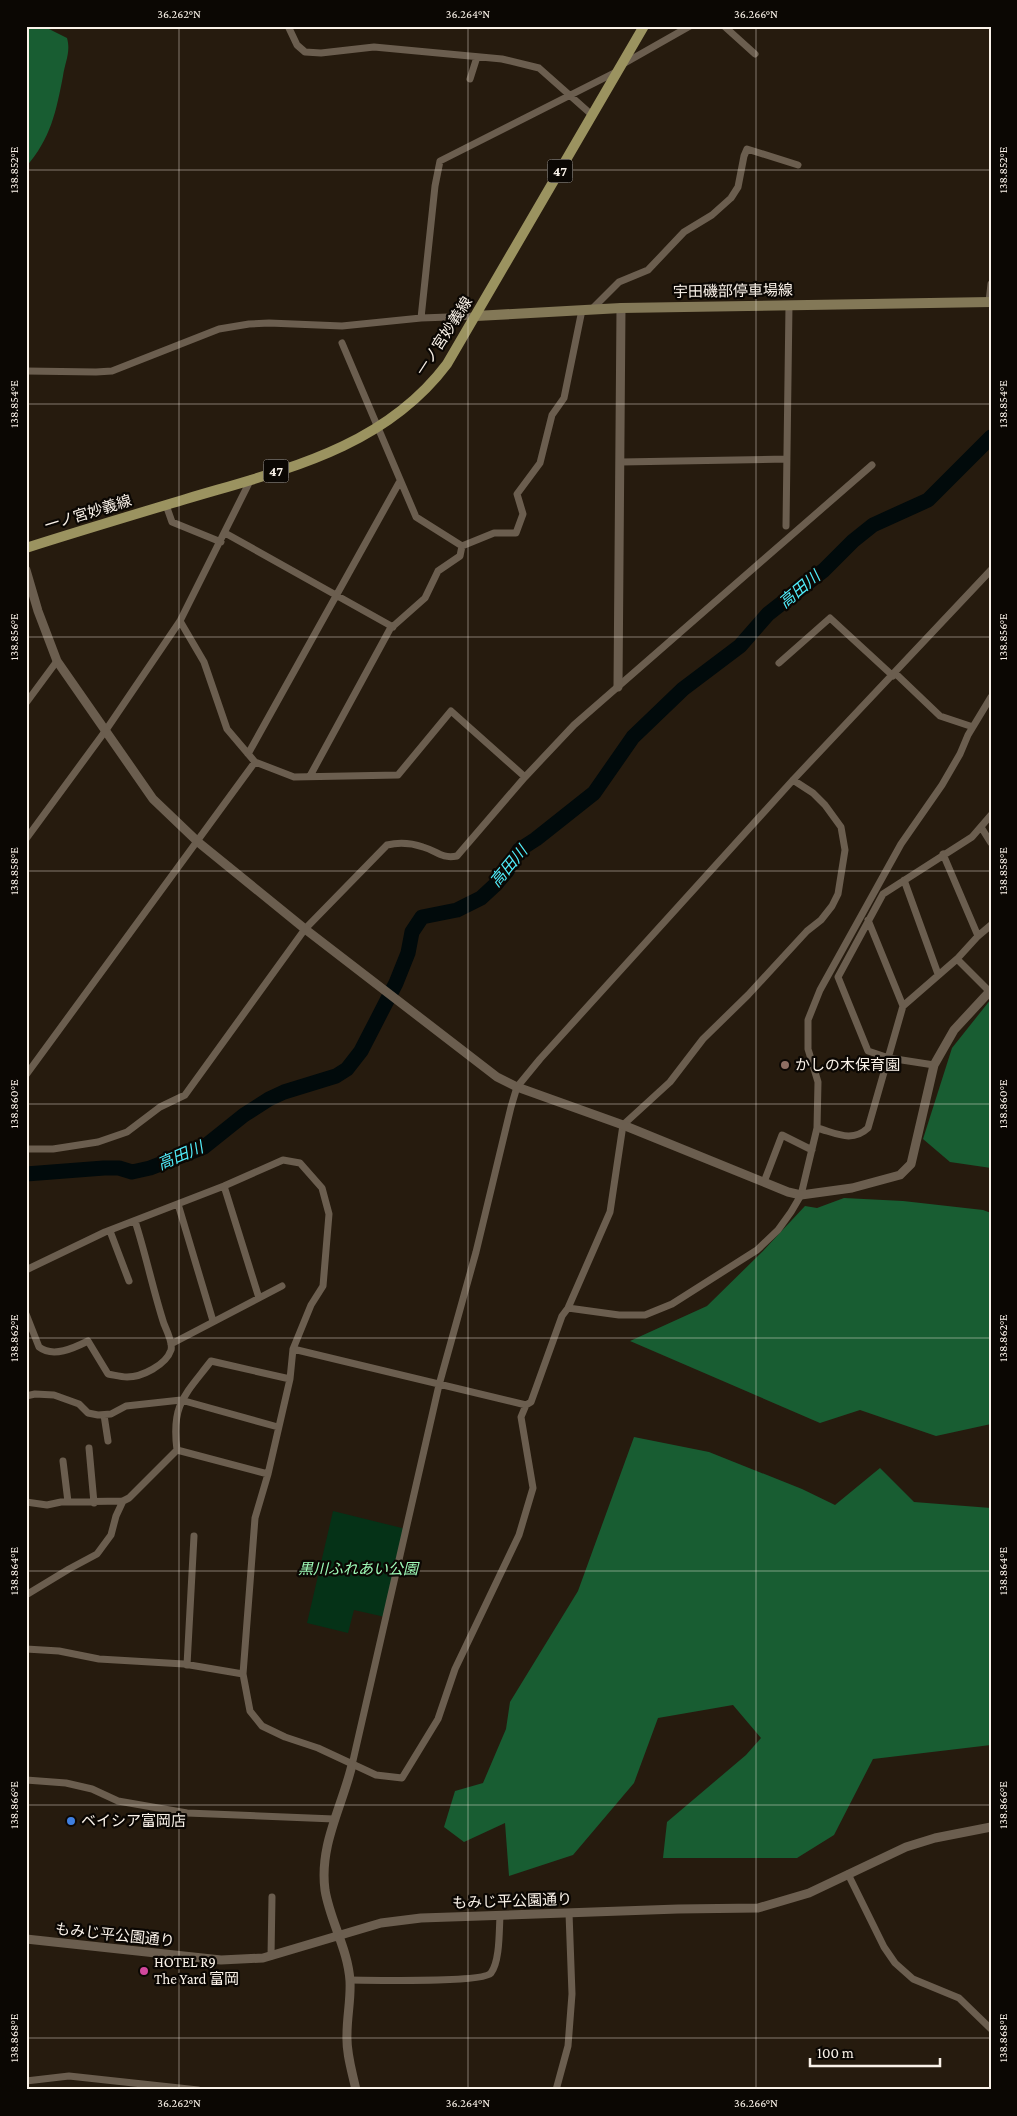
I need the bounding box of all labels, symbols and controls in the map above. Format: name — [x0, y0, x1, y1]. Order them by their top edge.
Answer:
text: 36.262°N — [157, 7, 201, 21]
text: 36.264°N — [446, 7, 490, 21]
text: 36.266°N — [734, 7, 778, 21]
text: 138.852°E — [7, 146, 21, 193]
text: 138.852°E — [996, 146, 1010, 193]
road number: 47 — [548, 160, 572, 182]
street label: 宇田磯部停車場線 — [673, 282, 793, 300]
street label: 一ノ宮妙義線 — [413, 294, 475, 378]
text: 138.854°E — [7, 380, 21, 428]
text: 138.854°E — [996, 380, 1010, 428]
road number: 47 — [264, 460, 288, 482]
street label: 一ノ宮妙義線 — [43, 492, 133, 534]
water label: 高田川 — [775, 566, 825, 611]
text: 138.856°E — [7, 613, 21, 661]
text: 138.856°E — [996, 613, 1010, 661]
water label: 高田川 — [486, 841, 532, 890]
text: 138.858°E — [7, 847, 21, 895]
text: 138.858°E — [996, 847, 1010, 895]
place label: かしの木保育園 — [795, 1057, 900, 1073]
marker: かしの木保育園 — [779, 1059, 791, 1071]
text: 138.860°E — [7, 1079, 21, 1128]
text: 138.860°E — [996, 1079, 1010, 1128]
water label: 高田川 — [155, 1137, 207, 1173]
text: 138.862°E — [7, 1314, 21, 1362]
text: 138.862°E — [996, 1314, 1010, 1362]
text: 138.864°E — [7, 1547, 21, 1595]
text: 138.864°E — [996, 1547, 1010, 1595]
park label: 黒川ふれあい公園 — [298, 1561, 420, 1577]
text: 138.866°E — [7, 1781, 21, 1829]
text: 138.866°E — [996, 1781, 1010, 1829]
place label: ベイシア富岡店 — [81, 1813, 186, 1829]
marker: ベイシア富岡店 — [65, 1815, 77, 1827]
street label: もみじ平公園通り — [452, 1891, 572, 1911]
street label: もみじ平公園通り — [54, 1921, 176, 1949]
place label: HOTEL R9 The Yard 富岡 — [154, 1954, 239, 1987]
marker: HOTEL R9 The Yard 富岡 — [138, 1965, 150, 1977]
text: 138.868°E — [7, 2013, 21, 2062]
text: 138.868°E — [996, 2013, 1010, 2062]
scale bar — [810, 2036, 940, 2068]
text: 100 m — [817, 2045, 854, 2061]
text: 36.262°N — [157, 2096, 201, 2110]
text: 36.264°N — [446, 2096, 490, 2110]
text: 36.266°N — [734, 2096, 778, 2110]

